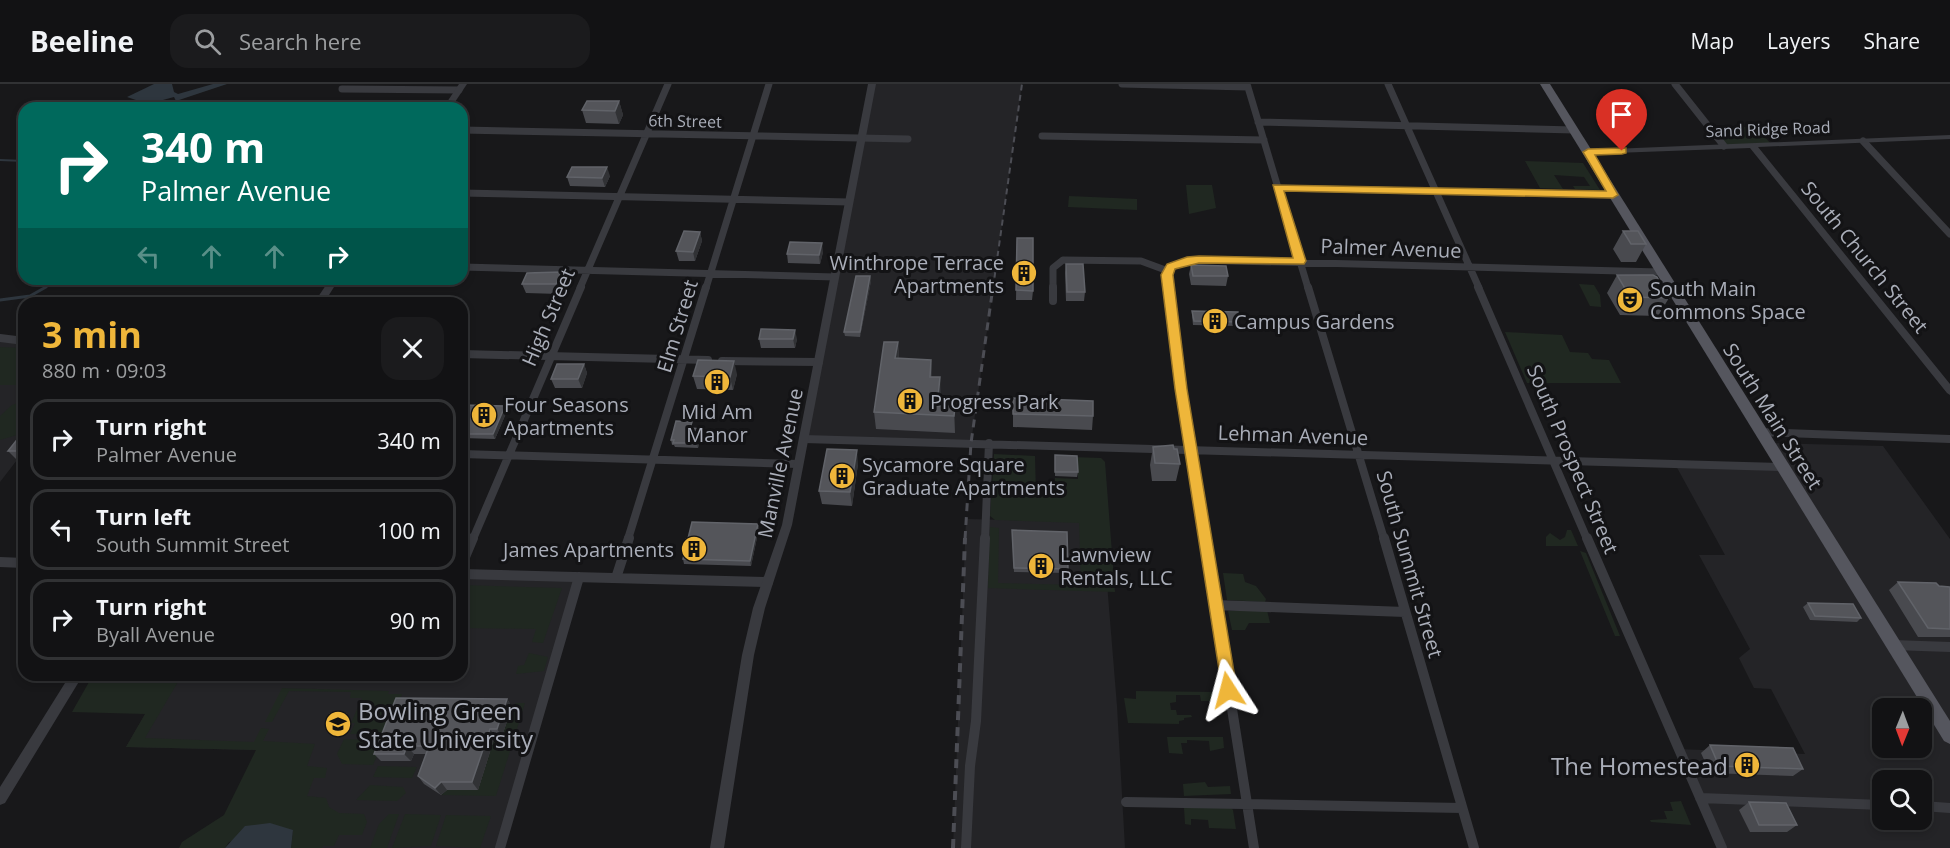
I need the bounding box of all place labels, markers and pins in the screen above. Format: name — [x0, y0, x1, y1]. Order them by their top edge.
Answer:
pin — [1596, 89, 1647, 151]
place label: Winthrope Terrace Apartments — [829, 249, 1004, 299]
building icon: Winthrope Terrace Apartments — [1009, 258, 1039, 288]
place label: South Main Commons Space — [1650, 275, 1806, 325]
theatre icon: South Main Commons Space — [1615, 285, 1645, 315]
building icon: Campus Gardens — [1200, 306, 1230, 336]
place label: Campus Gardens — [1234, 308, 1395, 335]
building icon: Mid Am Manor — [702, 367, 732, 397]
building icon: Progress Park — [895, 386, 925, 416]
place label: Progress Park — [930, 388, 1059, 415]
place label: Four Seasons Apartments — [504, 391, 629, 441]
place label: Mid Am Manor — [681, 398, 753, 448]
building icon: Four Seasons Apartments — [469, 400, 499, 430]
place label: Sycamore Square Graduate Apartments — [862, 451, 1065, 501]
building icon: Sycamore Square Graduate Apartments — [827, 461, 857, 491]
building icon: James Apartments — [679, 534, 709, 564]
place label: James Apartments — [501, 536, 674, 563]
place label: Lawnview Rentals, LLC — [1060, 541, 1173, 591]
building icon: Lawnview Rentals, LLC — [1026, 551, 1056, 581]
place label: Bowling Green State University — [358, 694, 534, 755]
school or university icon: Bowling Green State University — [323, 709, 353, 739]
place label: The Homestead — [1551, 749, 1728, 782]
building icon: The Homestead — [1732, 750, 1762, 780]

